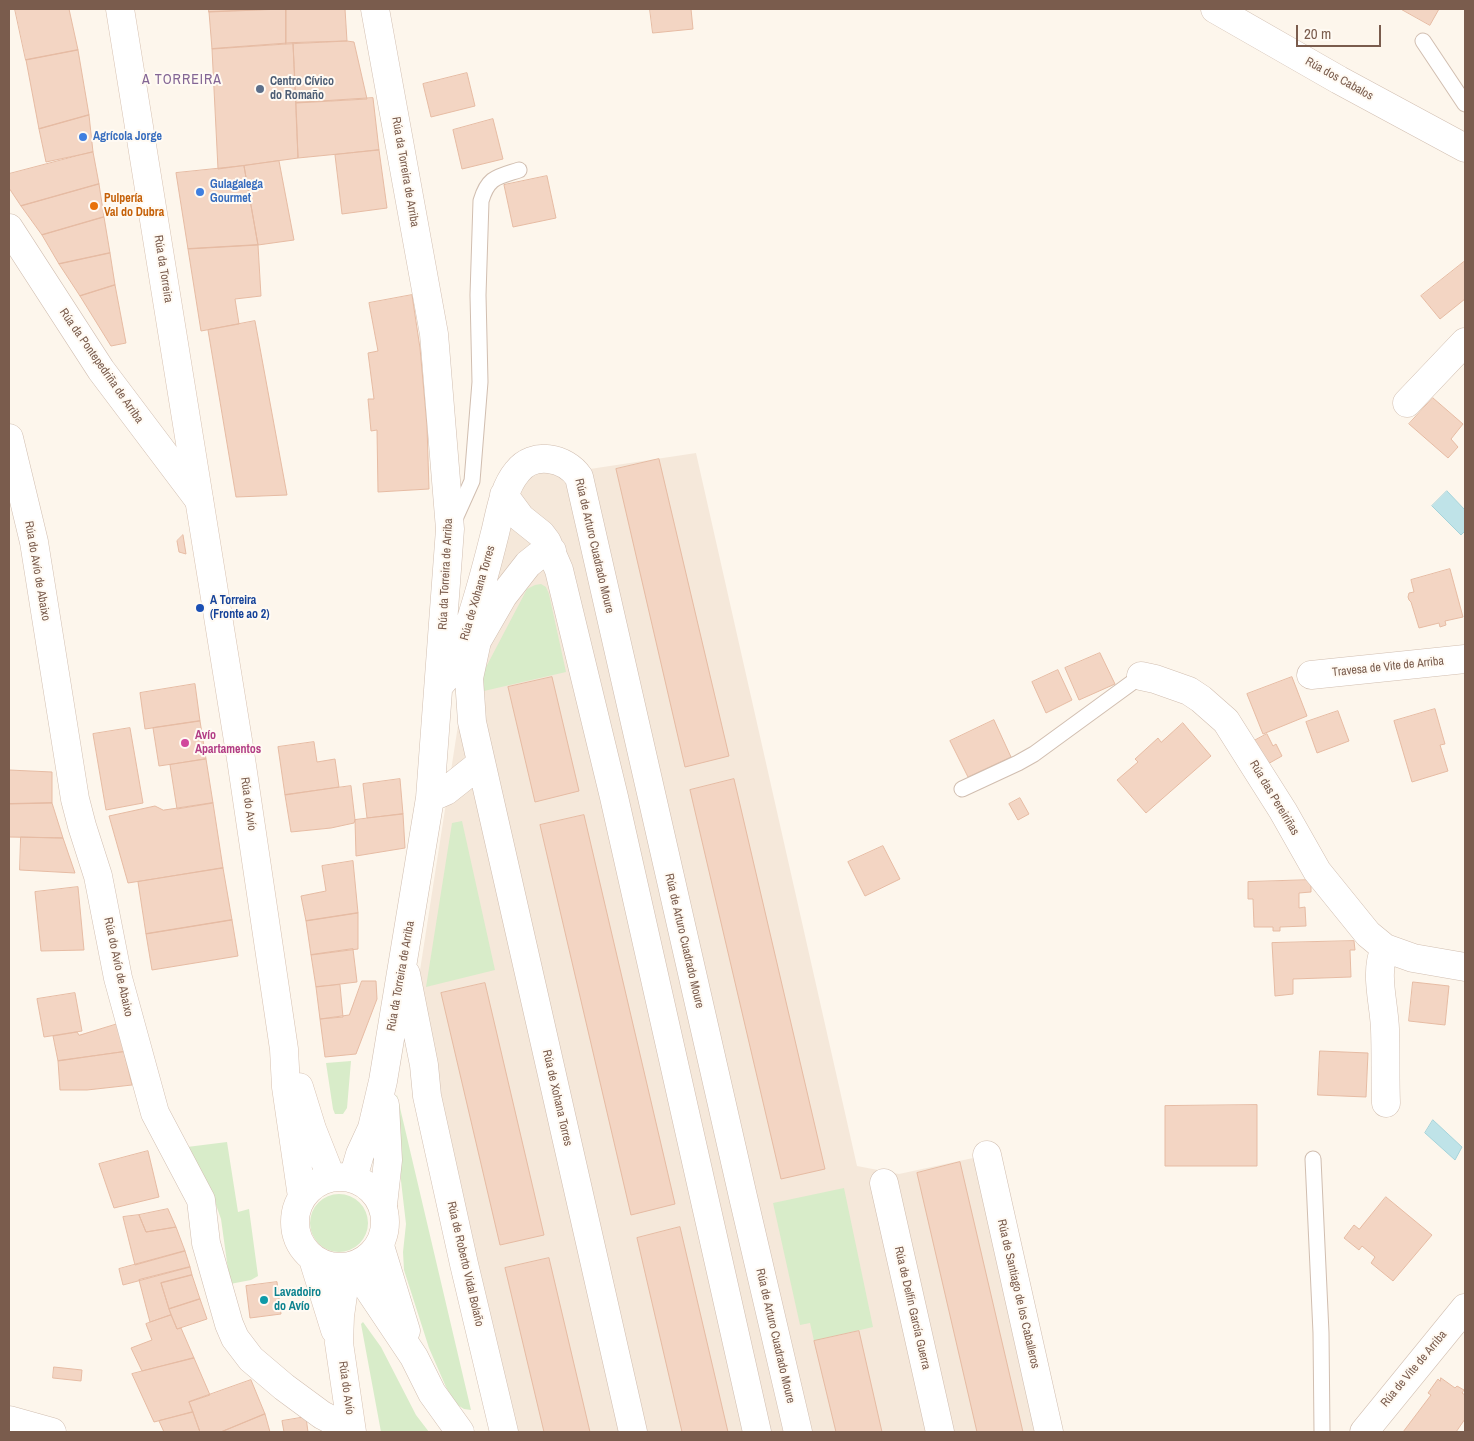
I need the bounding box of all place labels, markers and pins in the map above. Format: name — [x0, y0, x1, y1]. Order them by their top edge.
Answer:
place label: Centro Cívico do Romaño — [270, 75, 334, 103]
marker: Centro Cívico do Romaño — [254, 83, 266, 95]
place label: Agrícola Jorge — [93, 130, 162, 144]
marker: Agrícola Jorge — [77, 131, 89, 143]
place label: Gulagalega Gourmet — [210, 178, 263, 206]
marker: Gulagalega Gourmet — [194, 186, 206, 198]
place label: Pulpería Val do Dubra — [104, 192, 164, 220]
marker: Pulpería Val do Dubra — [88, 200, 100, 212]
place label: A Torreira (Fronte ao 2) — [210, 594, 270, 622]
marker: A Torreira (Fronte ao 2) — [194, 602, 206, 614]
place label: Avío Apartamentos — [195, 729, 261, 757]
marker: Avío Apartamentos — [179, 737, 191, 749]
place label: Lavadoiro do Avío — [274, 1286, 321, 1314]
marker: Lavadoiro do Avío — [258, 1294, 270, 1306]

